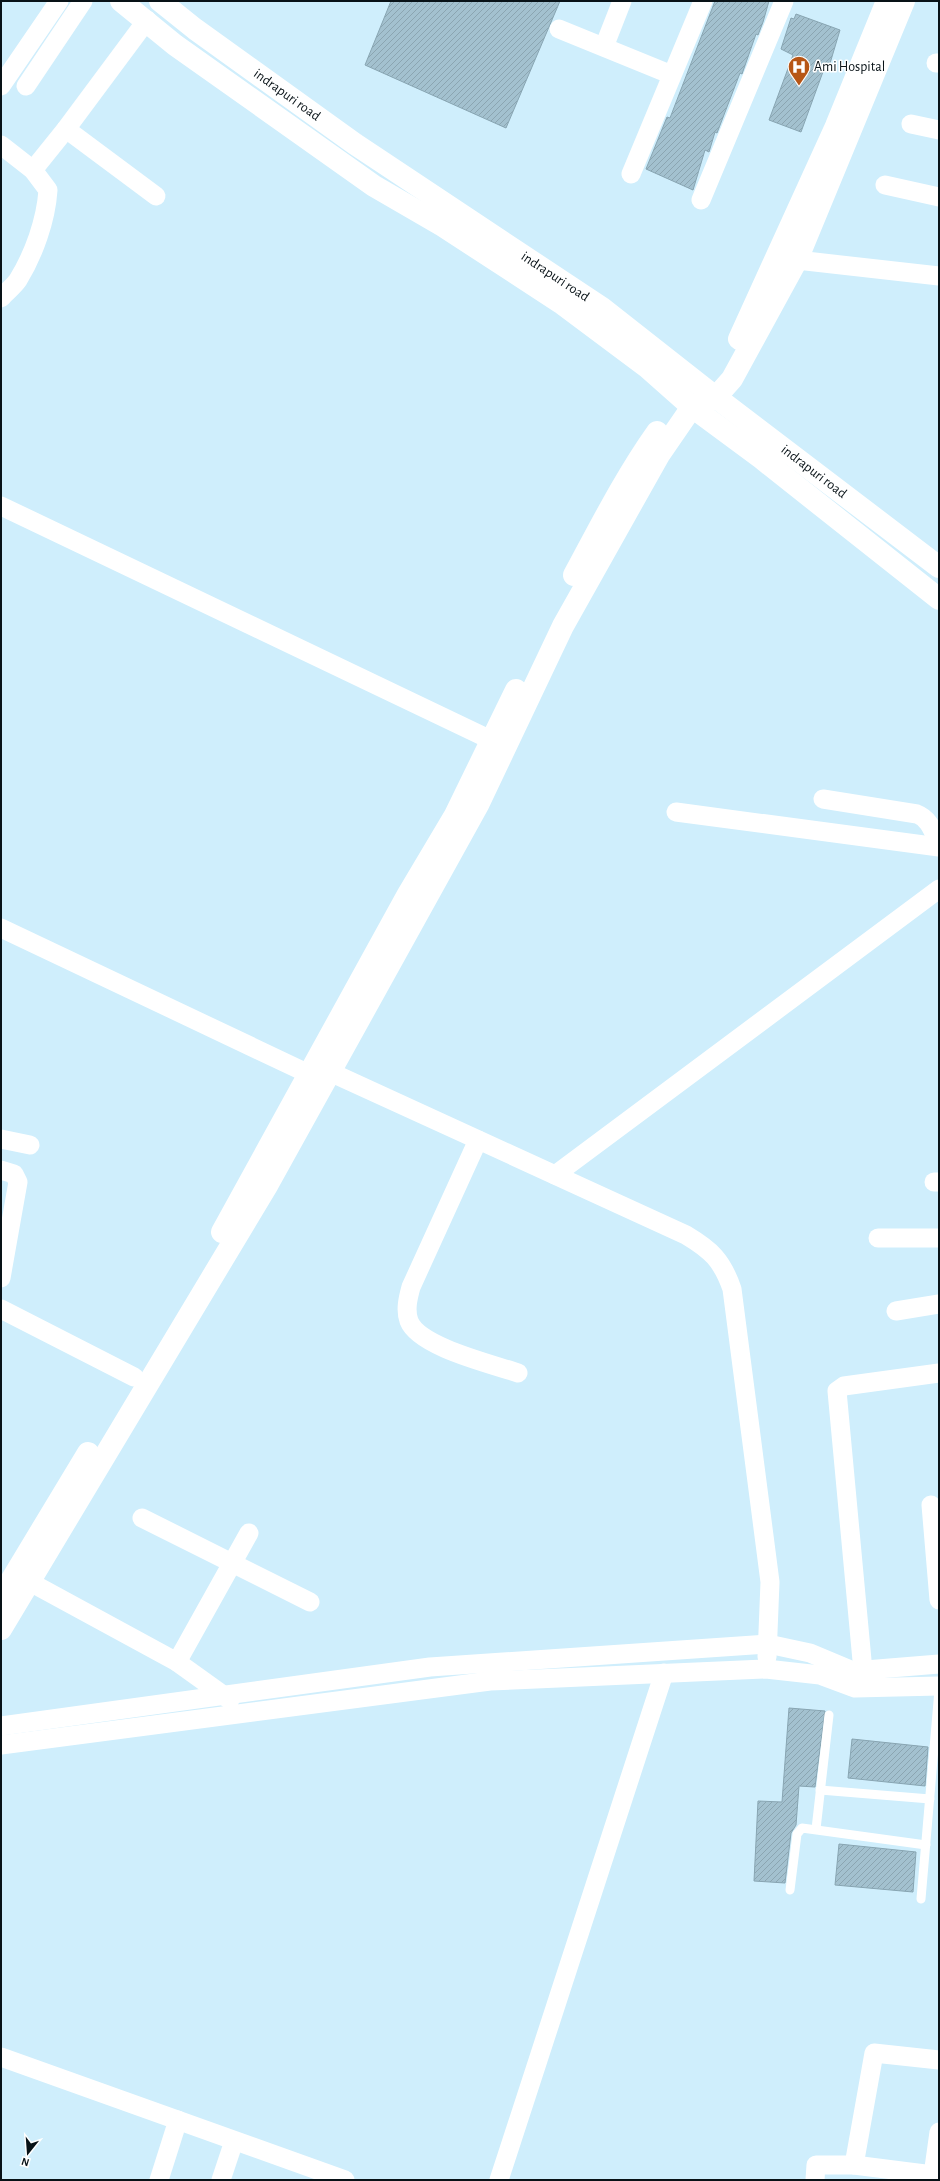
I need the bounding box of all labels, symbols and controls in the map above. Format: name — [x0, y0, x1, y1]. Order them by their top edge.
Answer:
hospital icon: Ami Hospital — [786, 54, 812, 87]
place label: Ami Hospital — [814, 60, 885, 74]
street label: indrapuri road — [251, 67, 323, 124]
street label: indrapuri road — [519, 249, 592, 304]
street label: indrapuri road — [778, 442, 849, 501]
north arrow — [8, 2133, 48, 2173]
text: N — [20, 2156, 30, 2168]

